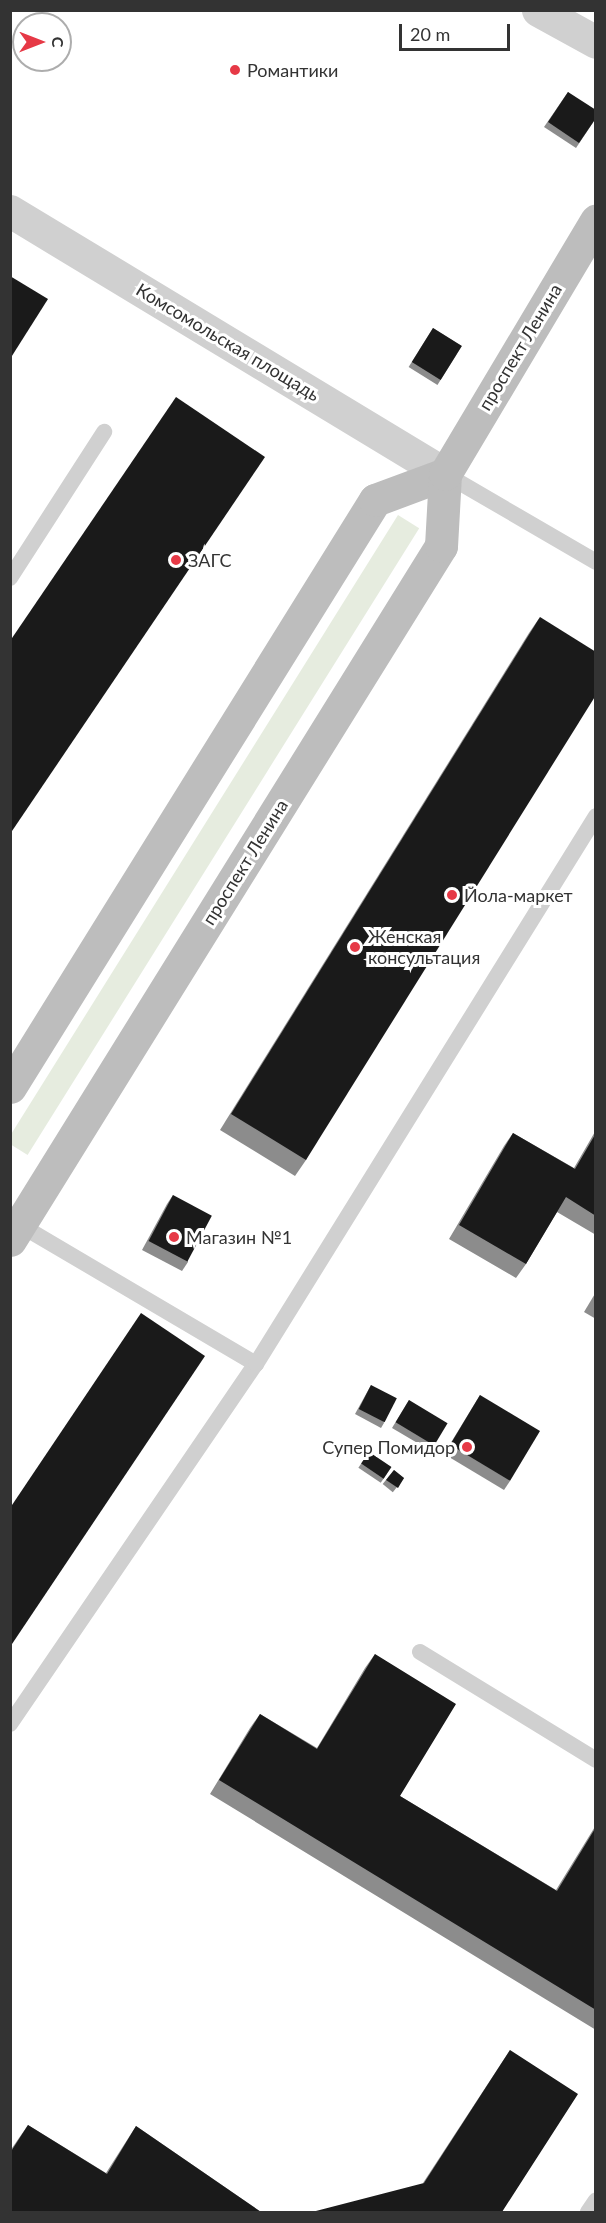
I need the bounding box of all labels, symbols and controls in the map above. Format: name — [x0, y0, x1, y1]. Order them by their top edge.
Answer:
north arrow — [12, 12, 72, 72]
scale bar — [402, 12, 513, 50]
text: 20 m — [410, 23, 450, 45]
text: С — [49, 37, 68, 47]
place label: Романтики — [247, 59, 338, 81]
marker: Романтики — [228, 63, 242, 77]
street label: Комсомольская площадь — [132, 279, 324, 405]
street label: проспект Ленина — [474, 280, 566, 414]
place label: ЗАГС — [188, 549, 232, 571]
marker: ЗАГС — [169, 553, 183, 567]
street label: проспект Ленина — [198, 795, 292, 929]
place label: Йола-маркет — [464, 884, 573, 906]
marker: Йола-маркет — [445, 888, 459, 902]
place label: Женская консультация — [368, 926, 480, 968]
marker: Женская консультация — [346, 938, 364, 956]
place label: Магазин №1 — [186, 1226, 292, 1248]
marker: Магазин №1 — [167, 1230, 181, 1244]
place label: Супер Помидор — [322, 1436, 455, 1458]
marker: Супер Помидор — [460, 1440, 474, 1454]

